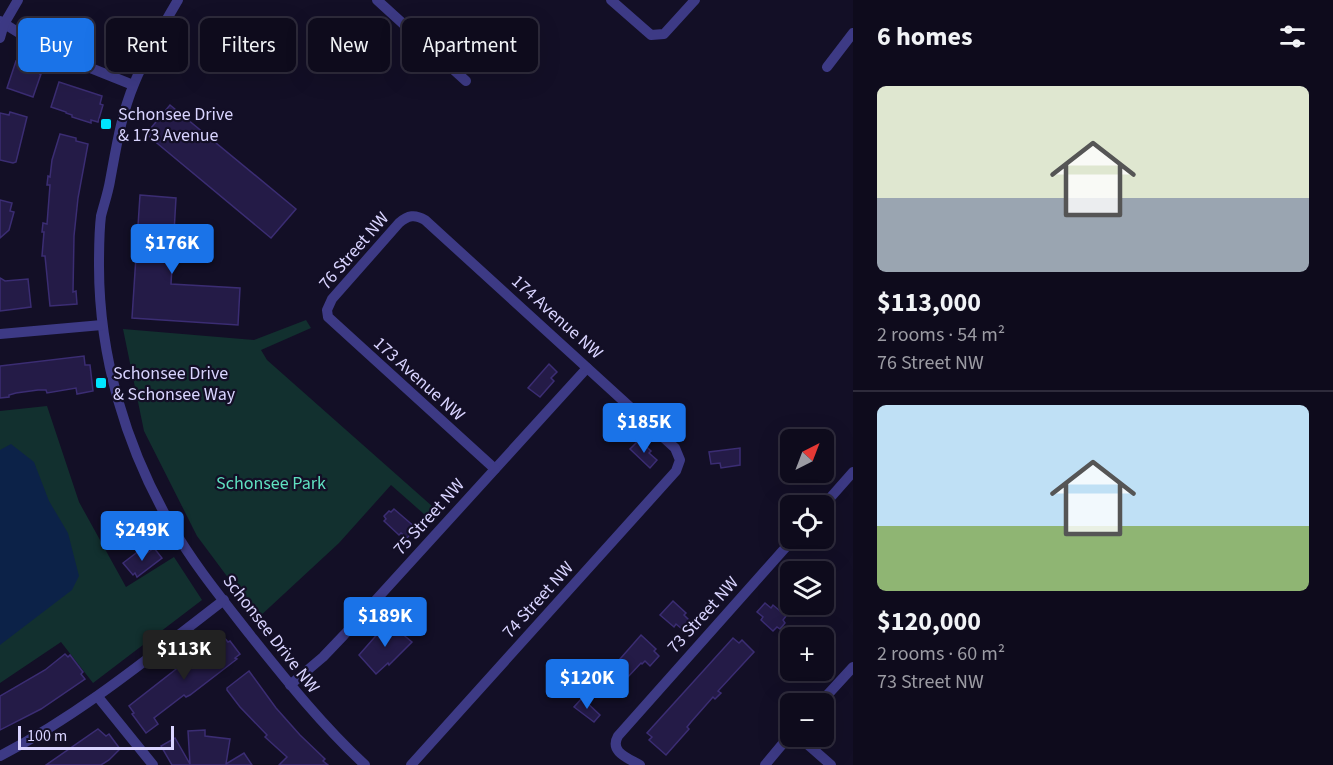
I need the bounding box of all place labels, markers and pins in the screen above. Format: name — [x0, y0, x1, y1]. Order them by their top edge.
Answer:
place label: Schonsee Drive & 173 Avenue — [118, 102, 233, 148]
marker: Schonsee Drive & 173 Avenue — [99, 117, 113, 131]
pin: $176K — [130, 224, 214, 275]
place label: Schonsee Drive & Schonsee Way — [113, 361, 236, 407]
marker: Schonsee Drive & Schonsee Way — [94, 376, 108, 390]
pin: $185K — [602, 403, 686, 454]
pin: $249K — [100, 511, 184, 562]
pin: $189K — [343, 597, 427, 648]
pin: $113K — [142, 630, 226, 681]
pin: $120K — [545, 659, 629, 710]

